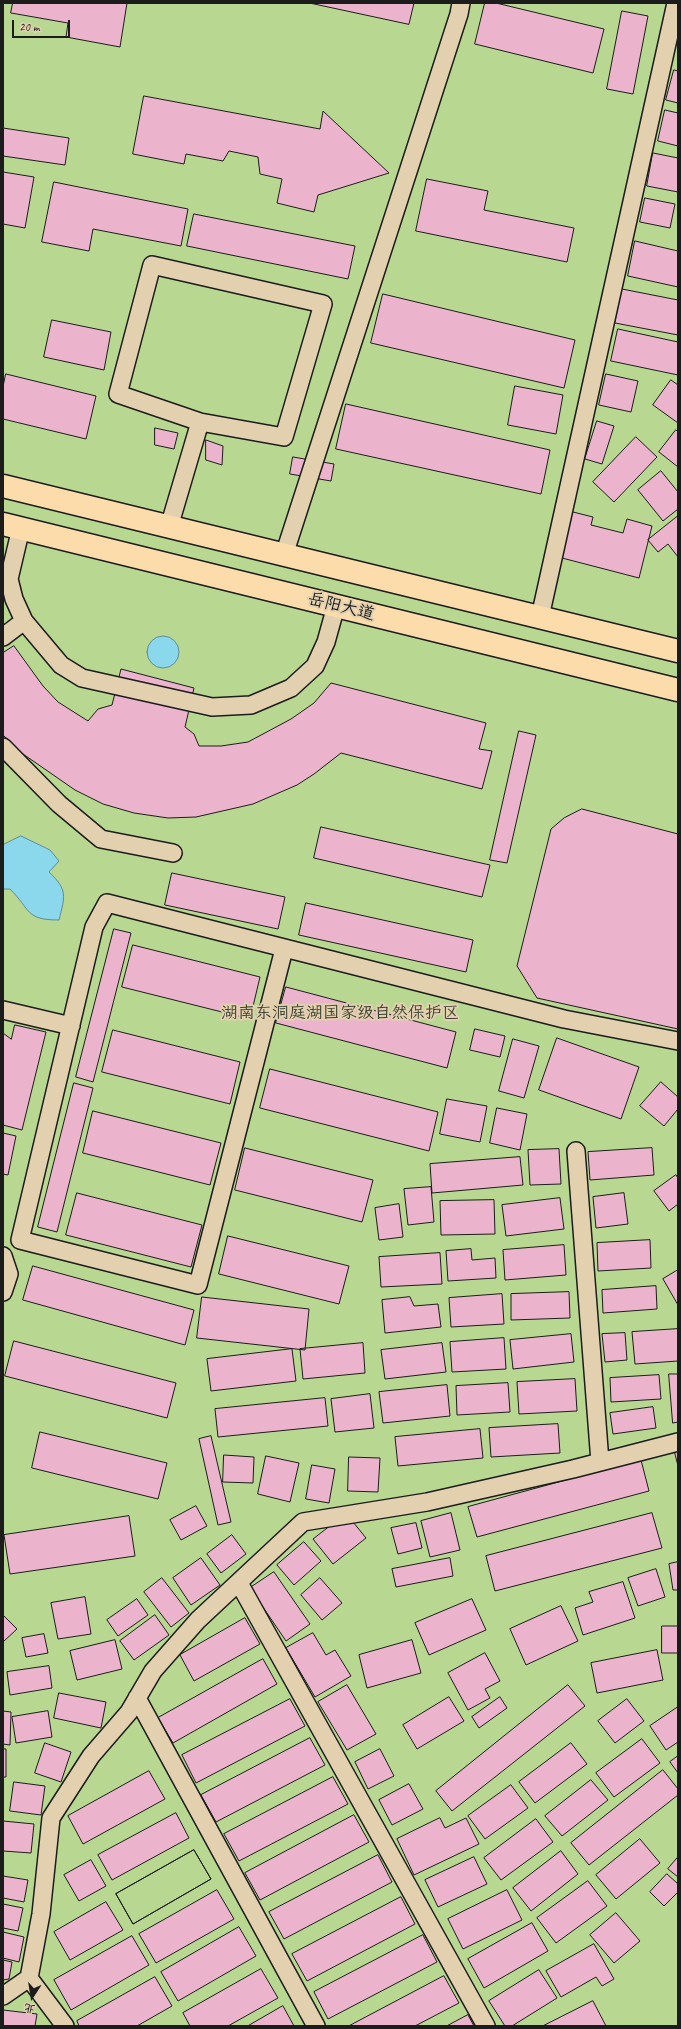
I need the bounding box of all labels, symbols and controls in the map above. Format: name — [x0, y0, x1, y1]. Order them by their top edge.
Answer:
scale bar — [14, 12, 72, 38]
text: 20 m — [19, 19, 39, 35]
street label: 岳阳大道 — [306, 589, 376, 625]
park label: 湖南东洞庭湖国家级自然保护区 — [221, 1004, 459, 1024]
north arrow — [12, 1977, 52, 2017]
text: 北 — [23, 2001, 36, 2017]

